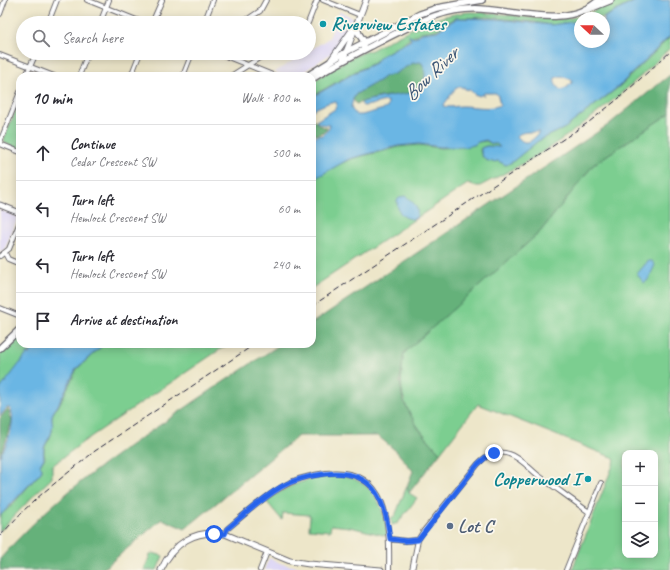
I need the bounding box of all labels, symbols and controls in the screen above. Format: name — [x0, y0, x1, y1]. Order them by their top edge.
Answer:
place label: Riverview Estates — [331, 12, 448, 36]
north arrow — [574, 12, 610, 48]
search box — [16, 16, 316, 60]
marker: Riverview Estates — [318, 19, 328, 29]
icon: search — [30, 27, 52, 49]
text: Search here — [62, 29, 123, 48]
water label: Bow River — [398, 39, 466, 106]
text: 10 min — [32, 88, 72, 109]
text: Walk · 800 m — [241, 90, 300, 106]
text: Continue — [70, 135, 115, 154]
icon: ahead — [32, 142, 54, 164]
text: 500 m — [272, 145, 300, 161]
text: Cedar Crescent SW — [70, 154, 156, 170]
text: Turn left — [70, 191, 113, 210]
icon: left — [32, 198, 54, 220]
text: 60 m — [278, 201, 300, 217]
text: Hemlock Crescent SW — [70, 210, 166, 226]
text: Turn left — [70, 247, 113, 266]
icon: left — [32, 254, 54, 276]
text: 240 m — [272, 257, 300, 273]
text: Hemlock Crescent SW — [70, 266, 166, 282]
icon: arrive — [32, 310, 54, 332]
text: Arrive at destination — [70, 311, 177, 330]
route end — [485, 444, 503, 462]
map controls — [622, 450, 658, 558]
button: + — [622, 450, 658, 486]
place label: Copperwood I — [493, 467, 584, 491]
marker: Copperwood I — [583, 474, 593, 484]
button: − — [622, 486, 658, 522]
place label: Lot C — [458, 514, 496, 538]
marker: Lot C — [445, 521, 455, 531]
button: layers — [622, 522, 658, 558]
route start — [205, 525, 223, 543]

